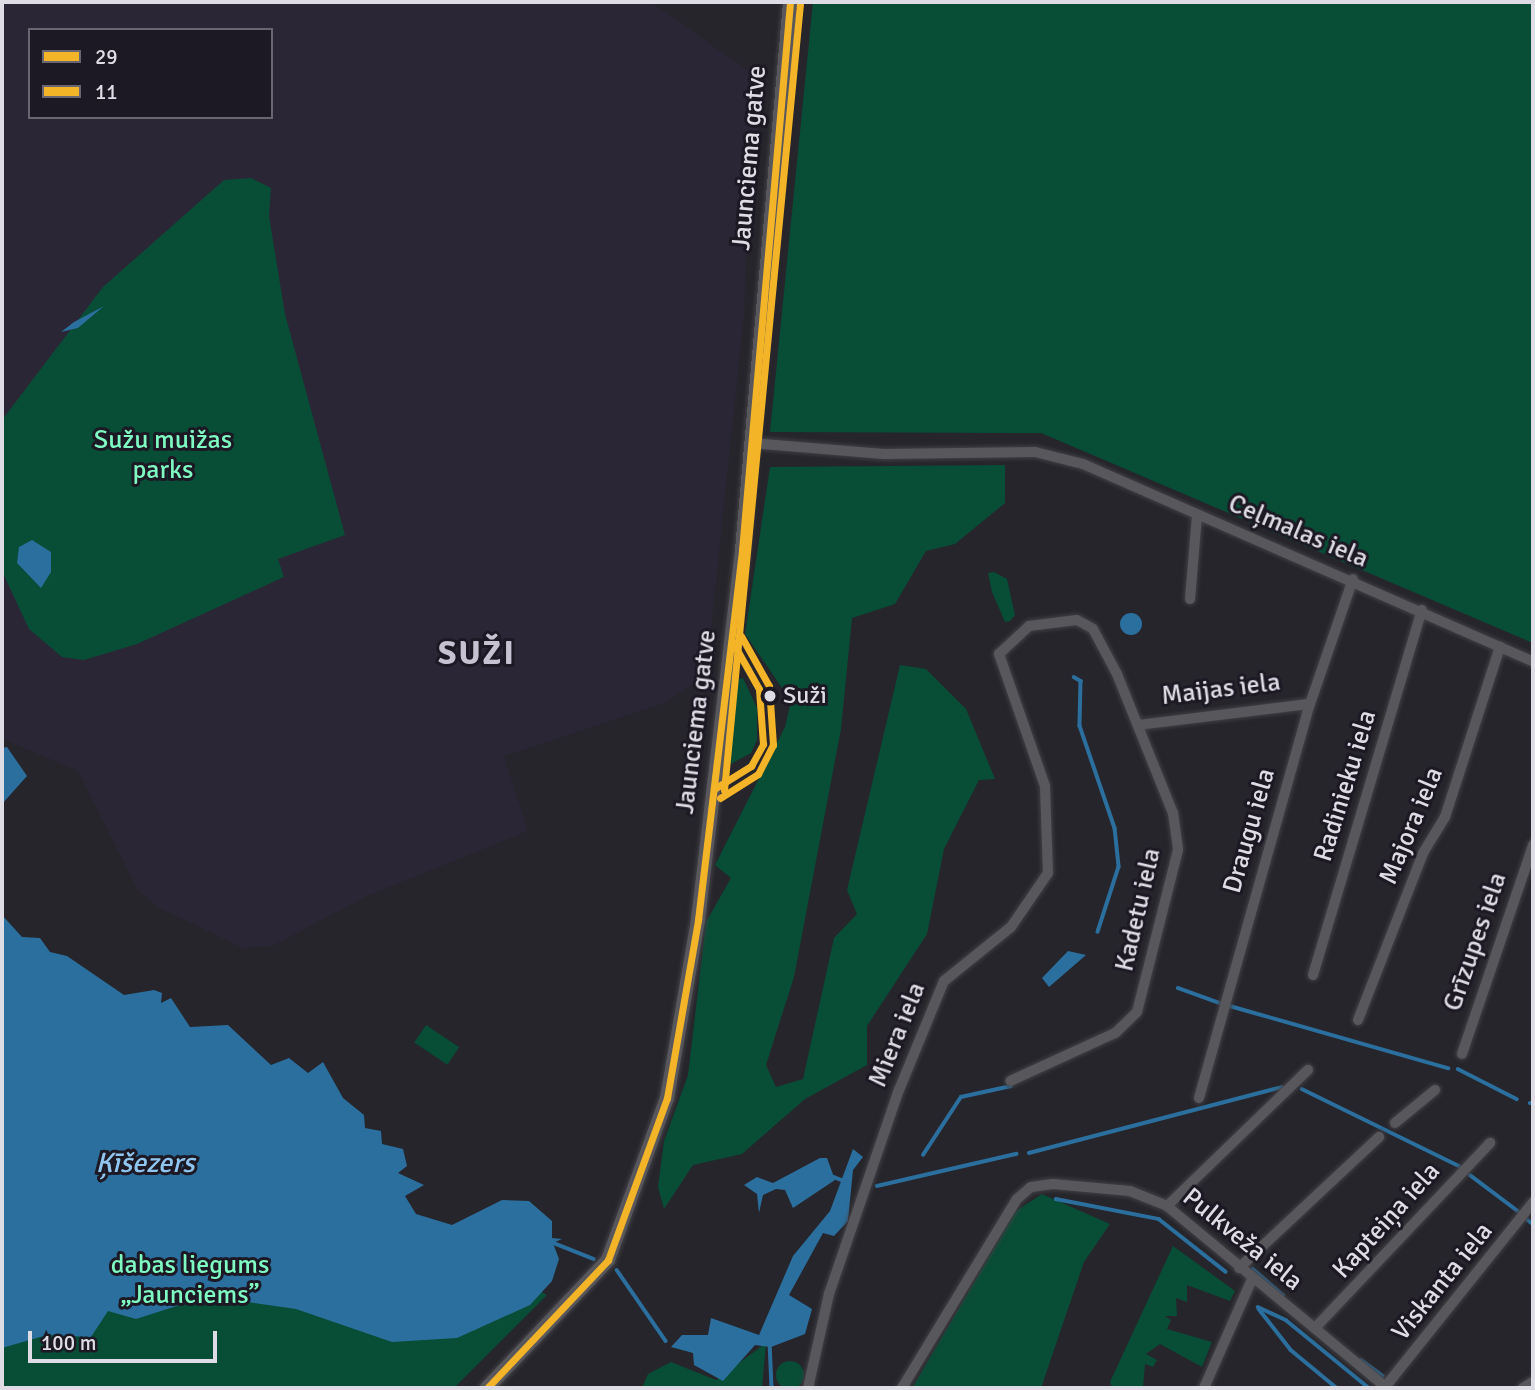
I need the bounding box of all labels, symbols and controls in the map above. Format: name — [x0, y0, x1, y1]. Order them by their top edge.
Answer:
legend — [28, 28, 273, 119]
text: 29 — [95, 44, 118, 70]
street label: Jaunciema gatve — [726, 64, 774, 252]
text: 11 — [95, 79, 118, 105]
park label: Sužu muižas parks — [94, 425, 232, 486]
street label: Ceļmalas iela — [1223, 489, 1373, 575]
street label: Jaunciema gatve — [670, 628, 724, 816]
district label: SUŽI — [439, 634, 515, 674]
street label: Maijas iela — [1160, 667, 1282, 713]
place label: Suži — [783, 682, 827, 710]
marker: Suži — [763, 689, 777, 703]
street label: Radinieku iela — [1308, 706, 1384, 866]
street label: Majora iela — [1373, 763, 1451, 889]
street label: Draugu iela — [1217, 765, 1283, 897]
street label: Kadetu iela — [1110, 845, 1168, 975]
street label: Grīzupes iela — [1438, 869, 1514, 1015]
street label: Miera iela — [863, 978, 933, 1092]
water label: Ķīšezers — [95, 1146, 195, 1180]
street label: Kapteiņa iela — [1327, 1157, 1447, 1285]
street label: Pulkveža iela — [1176, 1182, 1308, 1298]
street label: Viskanta iela — [1386, 1217, 1500, 1347]
park label: dabas liegums „Jaunciems” — [111, 1250, 269, 1312]
scale bar — [32, 1316, 220, 1360]
text: 100 m — [41, 1330, 96, 1356]

